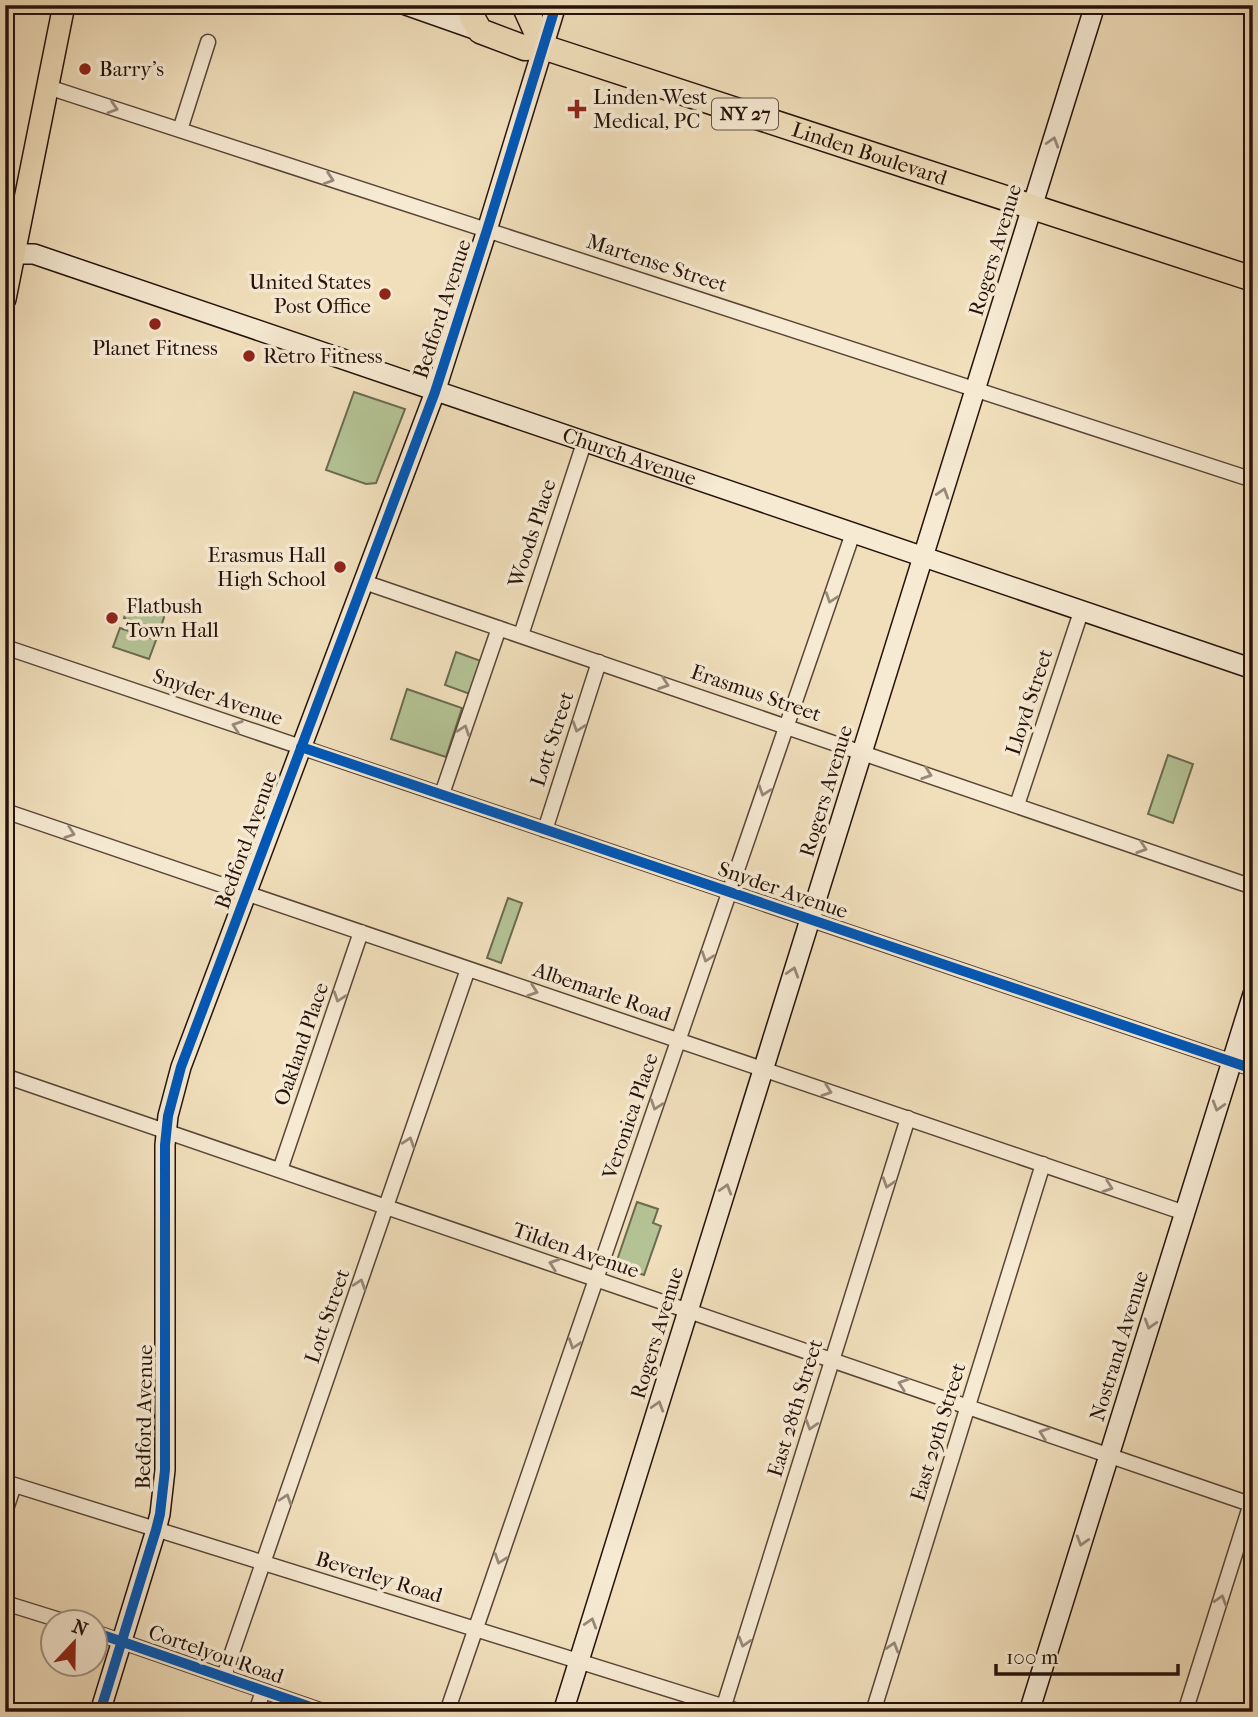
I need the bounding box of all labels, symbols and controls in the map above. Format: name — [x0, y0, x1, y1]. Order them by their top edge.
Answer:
place label: Barry's — [99, 57, 164, 81]
marker: Barry's — [77, 61, 93, 77]
place label: Linden West Medical, PC — [593, 85, 708, 133]
road number: NY 27 — [712, 98, 778, 130]
marker: Linden West Medical, PC — [567, 99, 587, 119]
one-way arrow — [106, 100, 119, 114]
street label: Linden Boulevard — [789, 117, 951, 190]
one-way arrow — [1044, 136, 1059, 148]
one-way arrow — [323, 171, 335, 185]
street label: Rogers Avenue — [964, 181, 1026, 319]
street label: Martense Street — [584, 229, 731, 297]
street label: Bedford Avenue — [408, 236, 476, 382]
place label: United States Post Office — [249, 270, 371, 318]
marker: United States Post Office — [377, 286, 393, 302]
marker: Planet Fitness — [147, 316, 163, 332]
place label: Planet Fitness — [92, 336, 218, 360]
place label: Retro Fitness — [263, 344, 383, 368]
marker: Retro Fitness — [241, 348, 257, 364]
street label: Church Avenue — [559, 423, 699, 491]
street label: Woods Place — [503, 476, 561, 591]
one-way arrow — [934, 487, 949, 499]
place label: Erasmus Hall High School — [207, 543, 326, 591]
marker: Erasmus Hall High School — [332, 559, 348, 575]
one-way arrow — [825, 591, 839, 603]
place label: Flatbush Town Hall — [126, 594, 219, 642]
marker: Flatbush Town Hall — [104, 610, 120, 626]
street label: Lloyd Street — [1001, 645, 1058, 758]
street label: Erasmus Street — [688, 660, 825, 727]
street label: Snyder Avenue — [150, 664, 286, 730]
one-way arrow — [657, 676, 669, 690]
street label: Lott Street — [525, 688, 579, 789]
one-way arrow — [231, 719, 243, 734]
one-way arrow — [572, 720, 587, 732]
street label: Rogers Avenue — [795, 722, 857, 860]
one-way arrow — [456, 724, 470, 736]
one-way arrow — [920, 766, 932, 780]
street label: Bedford Avenue — [210, 768, 282, 912]
one-way arrow — [758, 784, 772, 796]
one-way arrow — [63, 825, 75, 839]
one-way arrow — [1135, 840, 1147, 854]
street label: Snyder Avenue — [715, 857, 851, 923]
one-way arrow — [701, 951, 715, 963]
street label: Albemarle Road — [529, 957, 674, 1027]
one-way arrow — [785, 966, 800, 978]
street label: Oakland Place — [269, 979, 333, 1109]
one-way arrow — [526, 983, 539, 997]
one-way arrow — [333, 990, 347, 1003]
street label: Veronica Place — [597, 1050, 663, 1183]
one-way arrow — [821, 1082, 833, 1097]
one-way arrow — [650, 1098, 664, 1111]
one-way arrow — [1212, 1100, 1226, 1112]
one-way arrow — [401, 1137, 415, 1149]
one-way arrow — [881, 1176, 896, 1188]
one-way arrow — [1101, 1179, 1114, 1193]
one-way arrow — [717, 1183, 732, 1195]
street label: Tilden Avenue — [510, 1217, 642, 1283]
one-way arrow — [548, 1258, 560, 1272]
street label: Rogers Avenue — [626, 1264, 688, 1402]
street label: Lott Street — [300, 1265, 355, 1366]
street label: Nostrand Avenue — [1085, 1268, 1153, 1424]
one-way arrow — [352, 1278, 366, 1290]
one-way arrow — [1144, 1317, 1158, 1329]
street label: East 28th Street — [763, 1336, 828, 1480]
one-way arrow — [568, 1337, 582, 1349]
street label: Bedford Avenue — [131, 1344, 157, 1490]
street label: East 29th Street — [906, 1359, 971, 1504]
one-way arrow — [898, 1378, 910, 1392]
one-way arrow — [650, 1400, 665, 1412]
one-way arrow — [805, 1419, 820, 1431]
one-way arrow — [1039, 1427, 1051, 1441]
one-way arrow — [278, 1493, 292, 1506]
one-way arrow — [1076, 1534, 1091, 1546]
street label: Beverley Road — [313, 1546, 446, 1608]
one-way arrow — [494, 1552, 508, 1564]
one-way arrow — [1212, 1594, 1227, 1606]
north arrow — [38, 1608, 108, 1678]
text: N — [69, 1615, 91, 1641]
one-way arrow — [582, 1618, 597, 1630]
street label: Cortelyou Road — [145, 1620, 287, 1689]
scale bar — [996, 1633, 1178, 1677]
one-way arrow — [737, 1636, 752, 1648]
one-way arrow — [885, 1641, 899, 1653]
text: 100 m — [1006, 1645, 1059, 1669]

